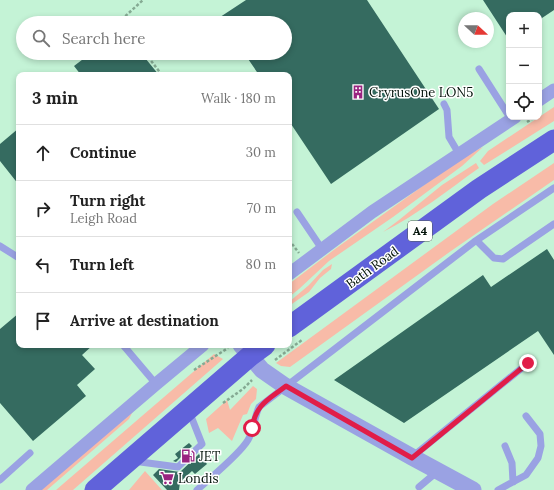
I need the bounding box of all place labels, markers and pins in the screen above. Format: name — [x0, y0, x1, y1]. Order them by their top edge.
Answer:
building icon: CryrusOne LON5 — [350, 84, 366, 100]
place label: CryrusOne LON5 — [369, 84, 473, 101]
fuel station icon: JET — [180, 448, 196, 464]
place label: JET — [198, 448, 221, 465]
supermarket icon: Londis — [159, 470, 175, 486]
place label: Londis — [178, 470, 218, 487]

